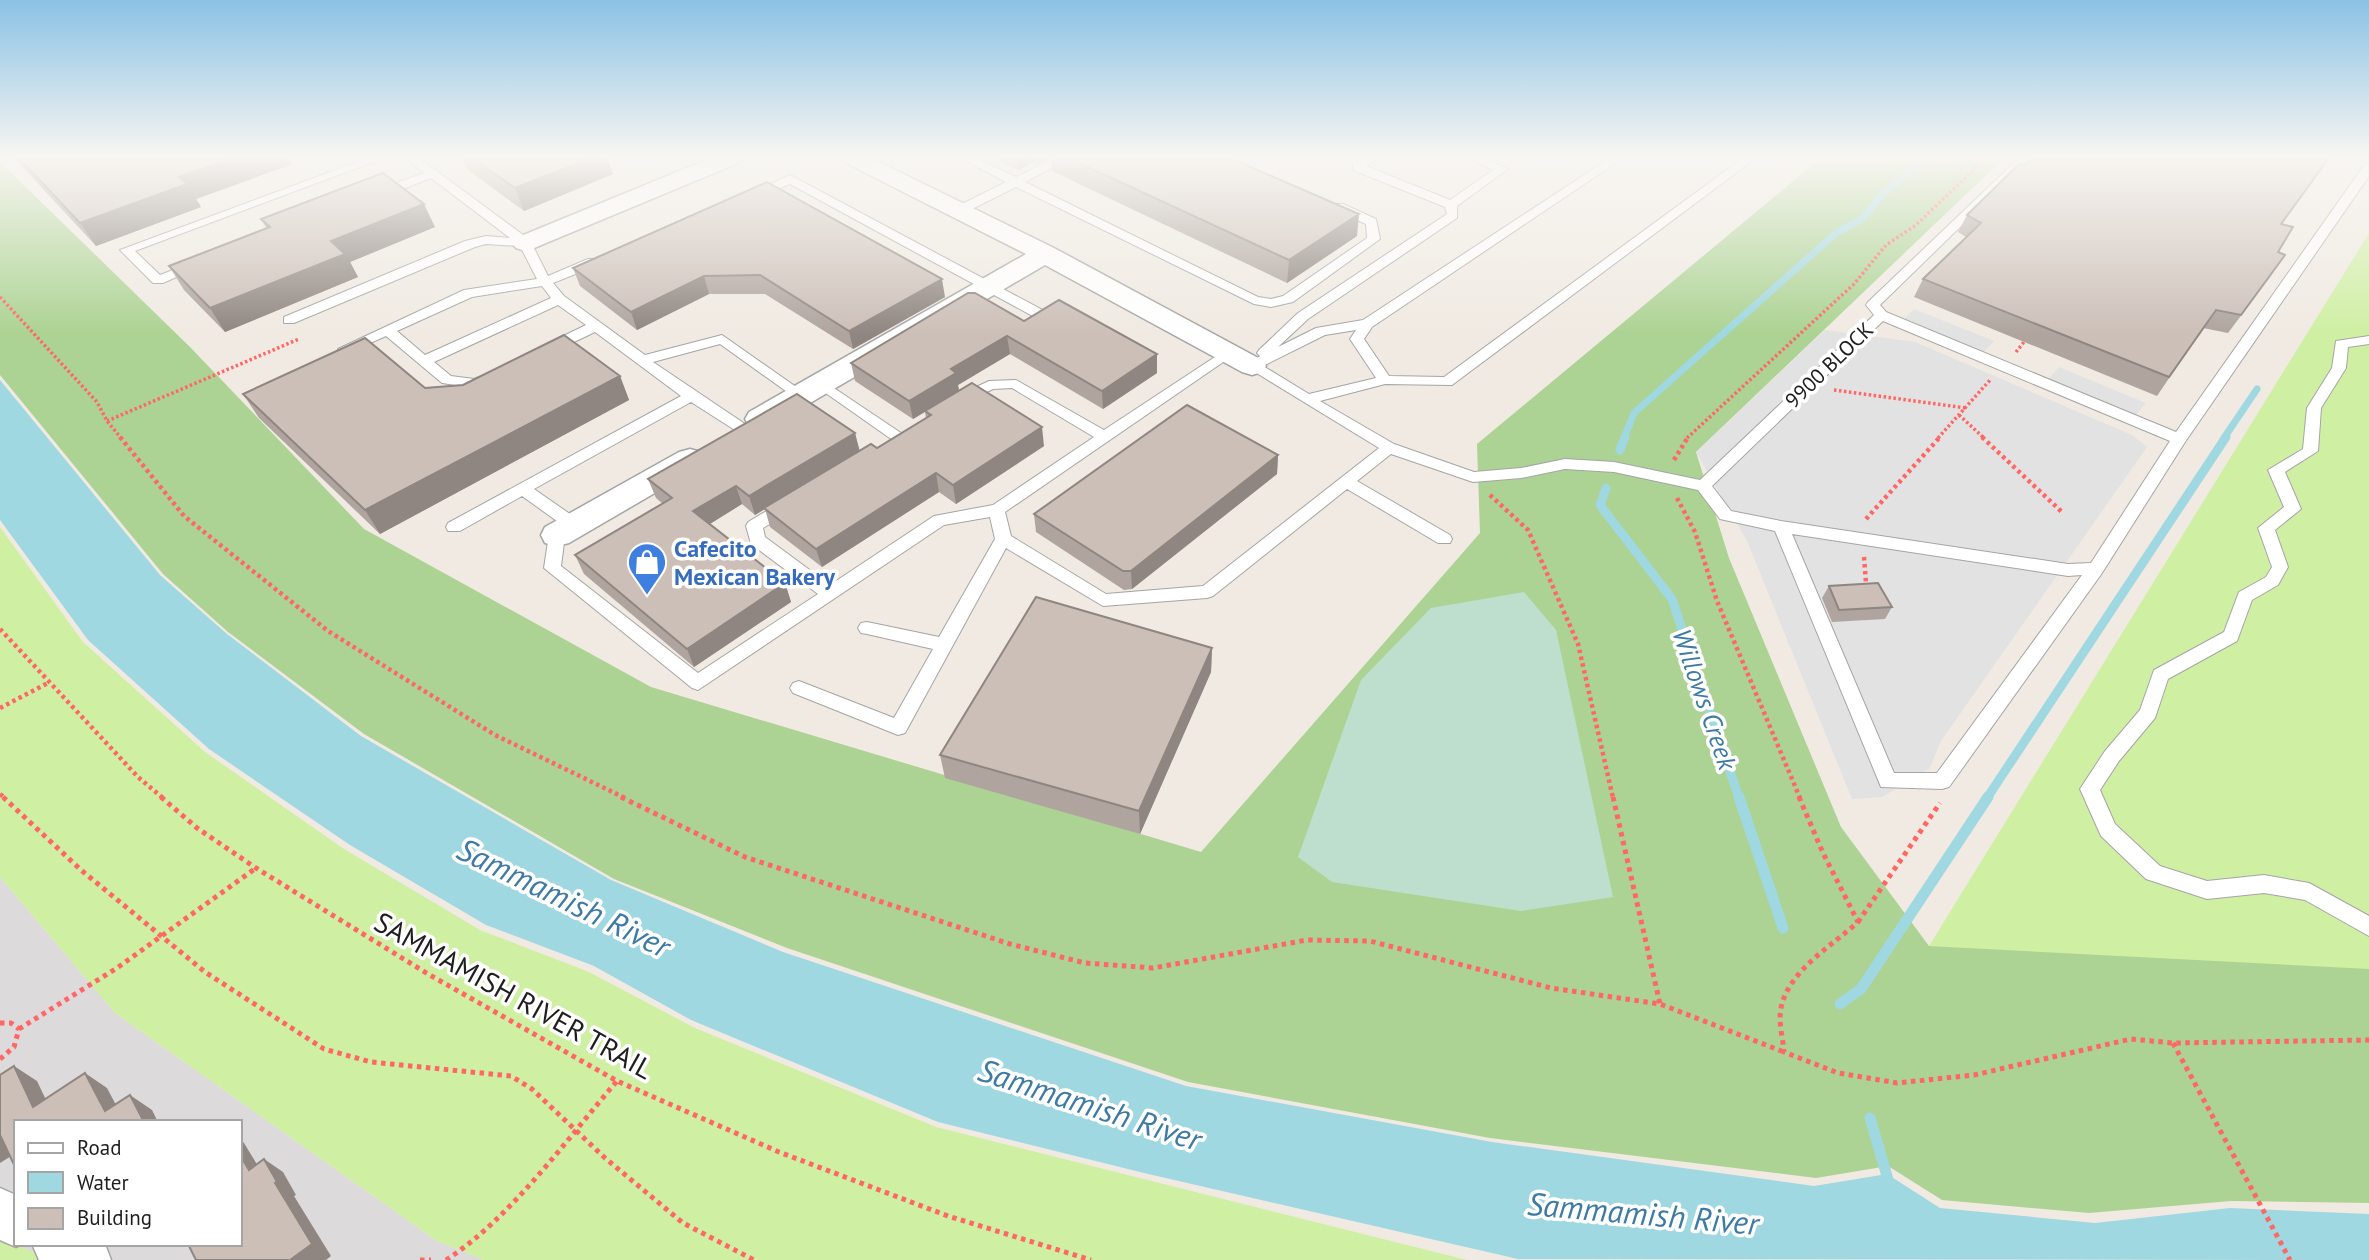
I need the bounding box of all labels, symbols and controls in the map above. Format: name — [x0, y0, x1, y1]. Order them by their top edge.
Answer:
street label: 9900 BLOCK — [1779, 316, 1879, 414]
place label: Cafecito Mexican Bakery — [674, 533, 836, 592]
shop icon: Cafecito Mexican Bakery — [626, 541, 668, 596]
water label: Willows Creek — [1666, 624, 1745, 775]
water label: Sammamish River — [451, 827, 680, 968]
street label: SAMMAMISH RIVER TRAIL — [368, 903, 660, 1087]
water label: Sammamish River — [973, 1048, 1209, 1161]
legend — [14, 1120, 242, 1246]
text: Road — [77, 1134, 121, 1161]
text: Water — [77, 1169, 129, 1196]
water label: Sammamish River — [1526, 1182, 1763, 1244]
text: Building — [77, 1204, 152, 1231]

